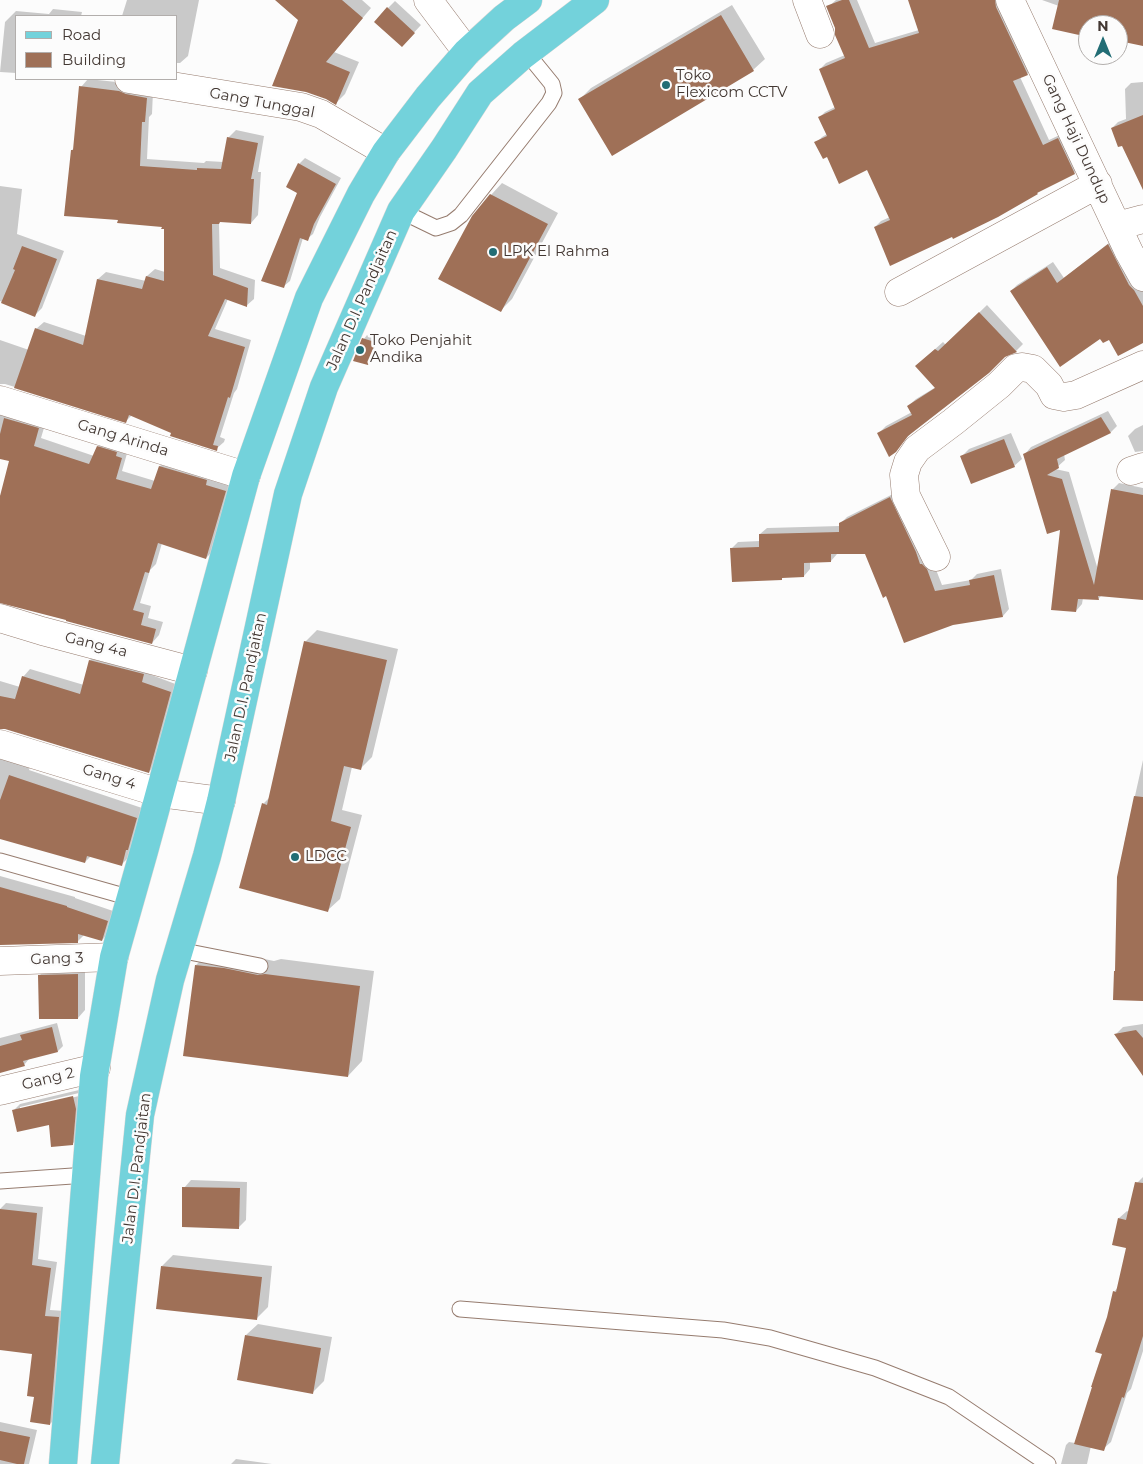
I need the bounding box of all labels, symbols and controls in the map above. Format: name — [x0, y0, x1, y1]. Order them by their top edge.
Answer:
legend — [15, 15, 178, 80]
north arrow — [1078, 15, 1128, 65]
text: N — [1097, 17, 1109, 35]
text: Road — [62, 25, 101, 44]
text: Building — [62, 50, 126, 69]
place label: Toko Flexicom CCTV — [676, 67, 788, 102]
street label: Gang Haji Dundup — [1038, 71, 1114, 207]
marker: Toko Flexicom CCTV — [660, 79, 672, 91]
street label: Gang Tunggal — [208, 84, 316, 122]
street label: Jalan D.I. Pandjaitan — [323, 227, 401, 373]
place label: LPK El Rahma — [503, 243, 610, 261]
marker: LPK El Rahma — [487, 246, 499, 258]
place label: Toko Penjahit Andika — [370, 332, 472, 367]
marker: Toko Penjahit Andika — [354, 344, 366, 356]
street label: Gang Arinda — [75, 416, 171, 460]
street label: Jalan D.I. Pandjaitan — [221, 611, 271, 763]
street label: Gang 4a — [63, 629, 129, 661]
street label: Gang 4 — [80, 760, 138, 794]
place label: LDCC — [305, 848, 347, 866]
marker: LDCC — [289, 851, 301, 863]
street label: Gang 3 — [30, 949, 84, 969]
street label: Gang 2 — [20, 1064, 76, 1094]
street label: Jalan D.I. Pandjaitan — [119, 1092, 155, 1244]

